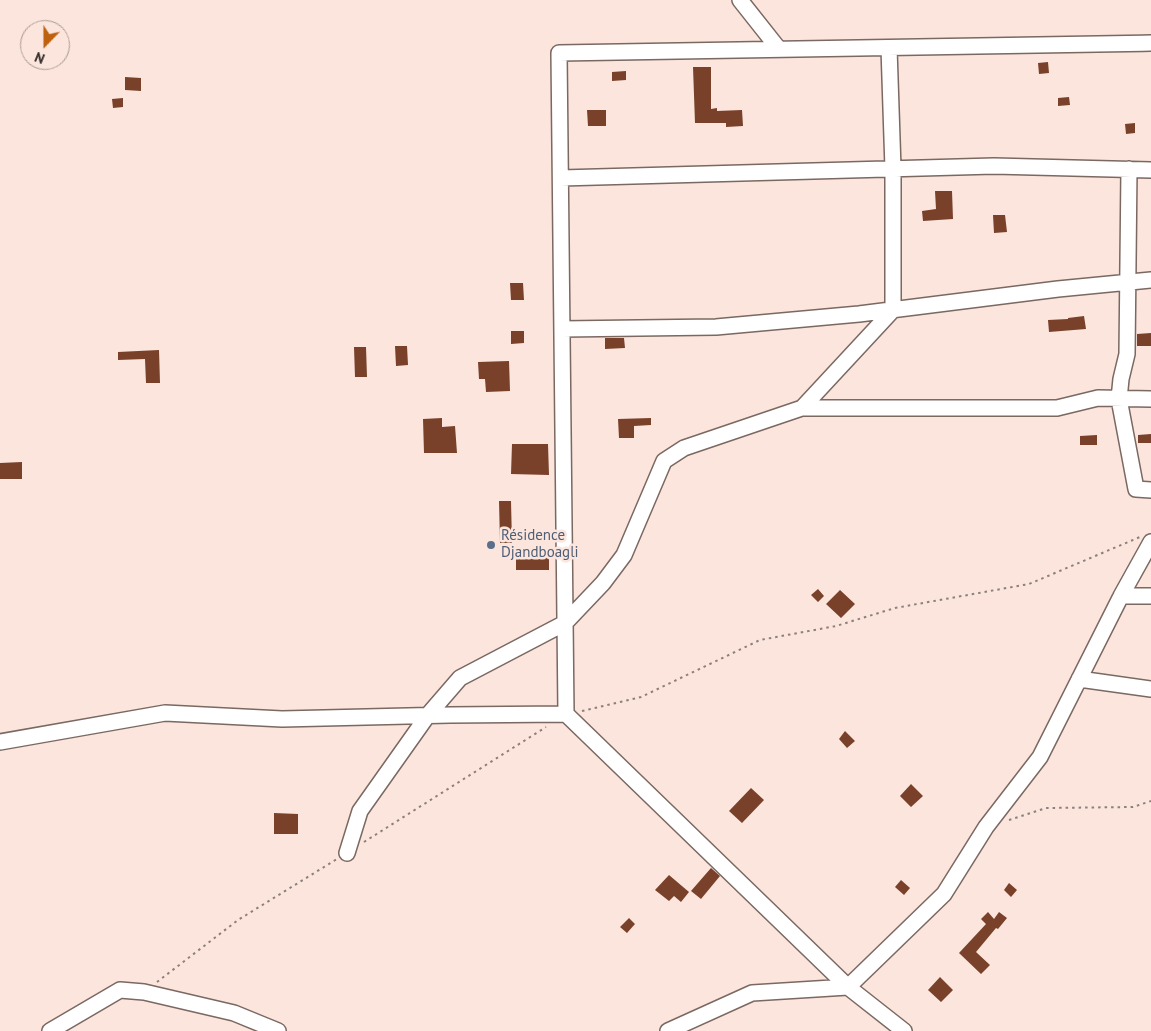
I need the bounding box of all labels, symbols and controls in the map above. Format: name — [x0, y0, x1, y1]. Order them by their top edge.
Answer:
north arrow — [20, 20, 70, 70]
text: N — [32, 48, 47, 68]
place label: Résidence Djandboagli — [501, 527, 579, 562]
marker: Résidence Djandboagli — [485, 539, 497, 551]

